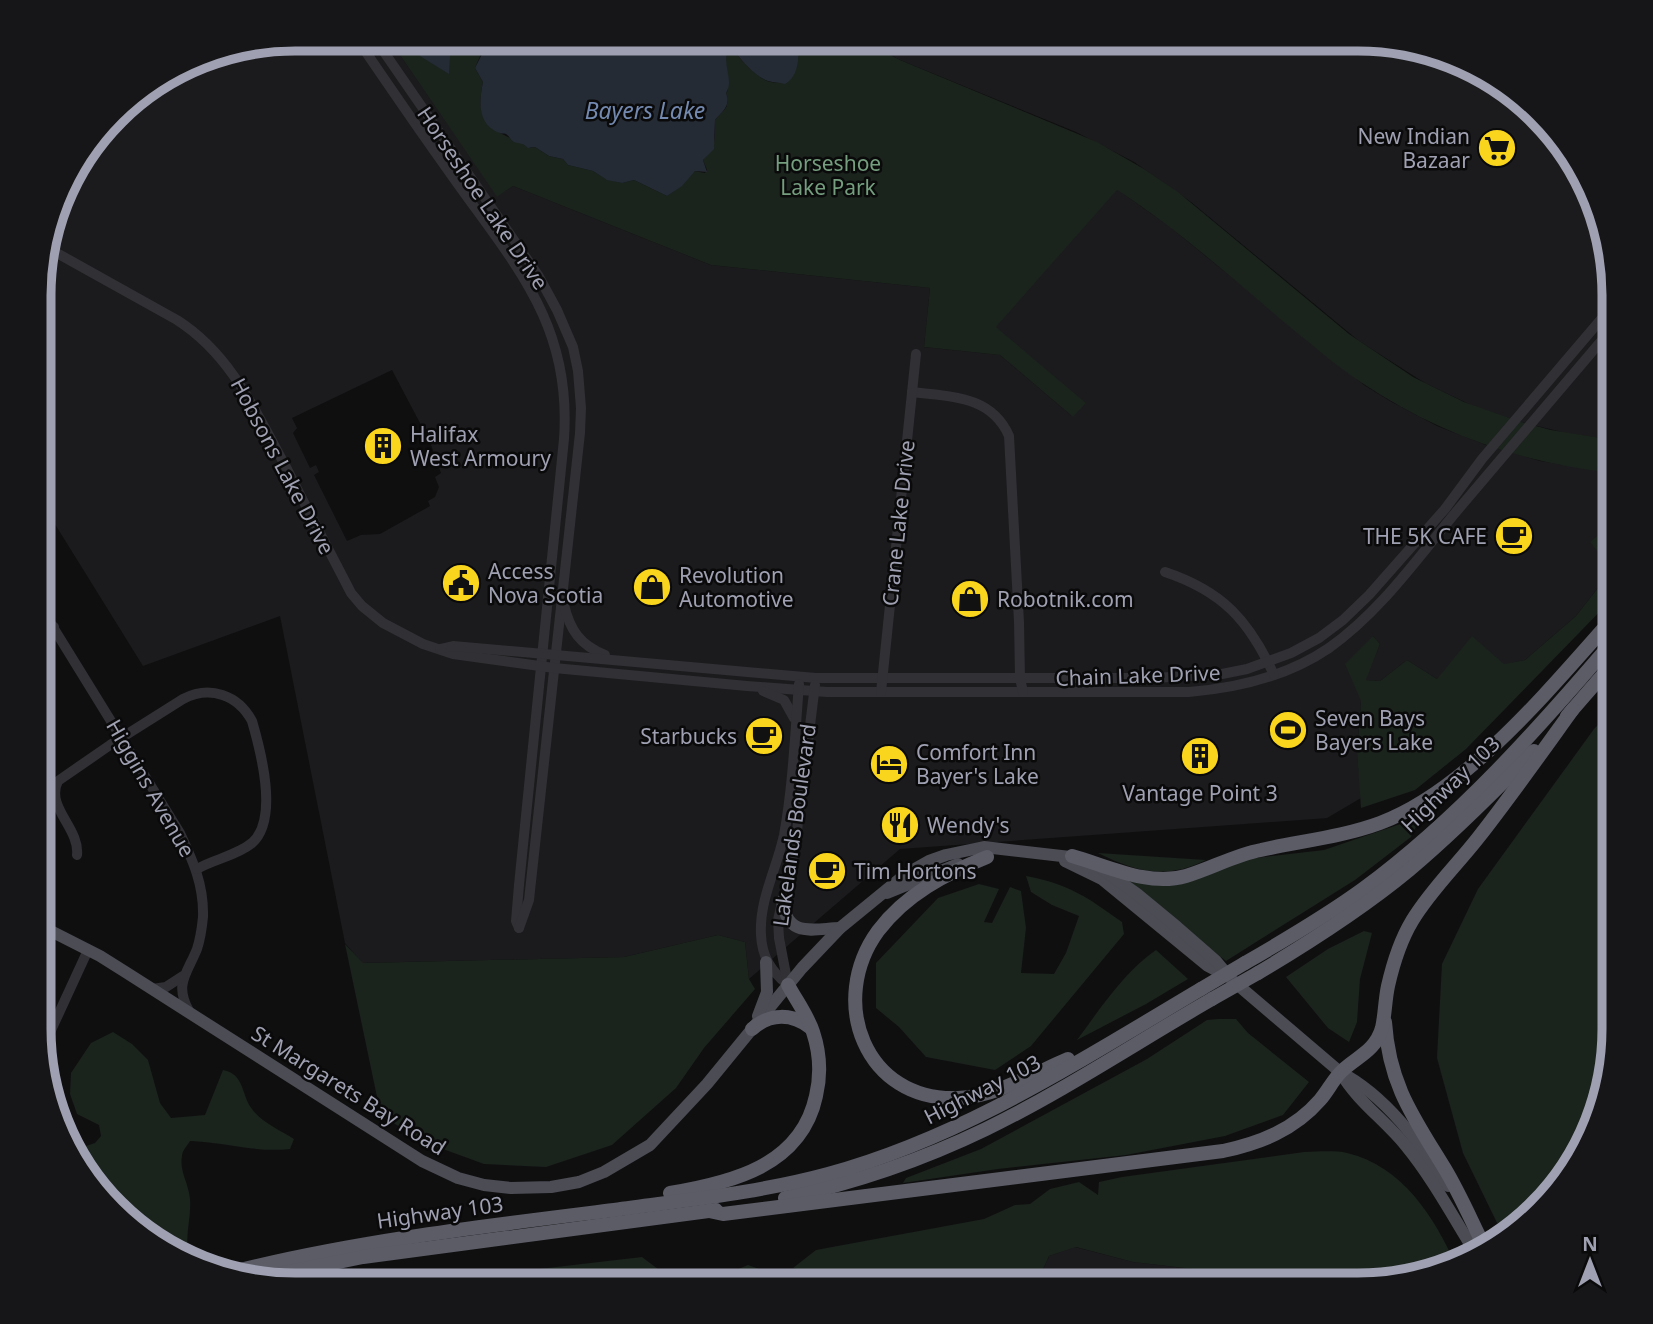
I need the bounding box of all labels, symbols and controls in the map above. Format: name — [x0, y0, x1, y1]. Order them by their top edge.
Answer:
water label: Bayers Lake — [585, 94, 705, 126]
street label: Horseshoe Lake Drive — [411, 101, 555, 295]
place label: New Indian Bazaar — [1357, 122, 1470, 174]
supermarket icon: New Indian Bazaar — [1476, 127, 1518, 169]
park label: Horseshoe Lake Park — [775, 149, 881, 201]
street label: Hobsons Lake Drive — [225, 373, 341, 559]
place label: Halifax West Armoury — [410, 420, 551, 472]
building icon: Halifax West Armoury — [362, 425, 404, 467]
street label: Crane Lake Drive — [875, 439, 921, 607]
cafe icon: THE 5K CAFE — [1493, 515, 1535, 557]
place label: THE 5K CAFE — [1363, 522, 1487, 550]
place label: Access Nova Scotia — [488, 557, 603, 609]
place label: Revolution Automotive — [679, 561, 794, 613]
public building icon: Access Nova Scotia — [440, 562, 482, 604]
shop icon: Revolution Automotive — [631, 566, 673, 608]
shop icon: Robotnik.com — [949, 578, 991, 620]
place label: Robotnik.com — [997, 585, 1134, 613]
street label: Chain Lake Drive — [1055, 658, 1221, 692]
place label: Seven Bays Bayers Lake — [1315, 704, 1433, 756]
sports icon: Seven Bays Bayers Lake — [1267, 709, 1309, 751]
street label: Higgins Avenue — [100, 714, 202, 862]
cafe icon: Starbucks — [743, 715, 785, 757]
place label: Starbucks — [640, 722, 737, 750]
street label: Lakelands Boulevard — [766, 722, 822, 928]
street label: Highway 103 — [1394, 730, 1506, 838]
building icon: Vantage Point 3 — [1179, 735, 1221, 777]
place label: Comfort Inn Bayer's Lake — [916, 738, 1039, 790]
hotel icon: Comfort Inn Bayer's Lake — [868, 743, 910, 785]
place label: Vantage Point 3 — [1122, 779, 1278, 807]
restaurant icon: Wendy's — [879, 804, 921, 846]
place label: Wendy's — [927, 811, 1010, 839]
cafe icon: Tim Hortons — [806, 850, 848, 892]
place label: Tim Hortons — [854, 857, 976, 885]
street label: St Margarets Bay Road — [247, 1019, 451, 1161]
street label: Highway 103 — [919, 1048, 1045, 1130]
street label: Highway 103 — [375, 1189, 505, 1235]
north arrow — [1555, 1226, 1625, 1296]
text: N — [1582, 1231, 1598, 1257]

